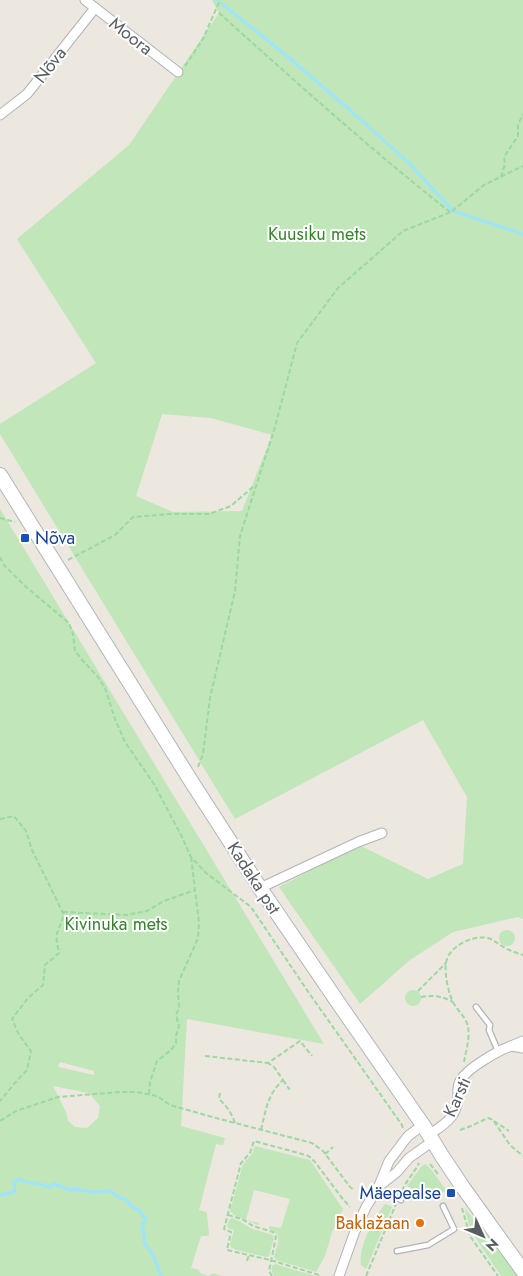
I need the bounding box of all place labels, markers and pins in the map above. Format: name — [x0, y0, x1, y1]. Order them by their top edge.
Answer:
place label: Nõva — [35, 525, 75, 551]
marker: Nõva — [19, 532, 31, 544]
place label: Mäepealse — [360, 1180, 441, 1206]
marker: Mäepealse — [445, 1187, 457, 1199]
place label: Baklažaan — [336, 1210, 410, 1236]
marker: Baklažaan — [414, 1217, 426, 1229]

